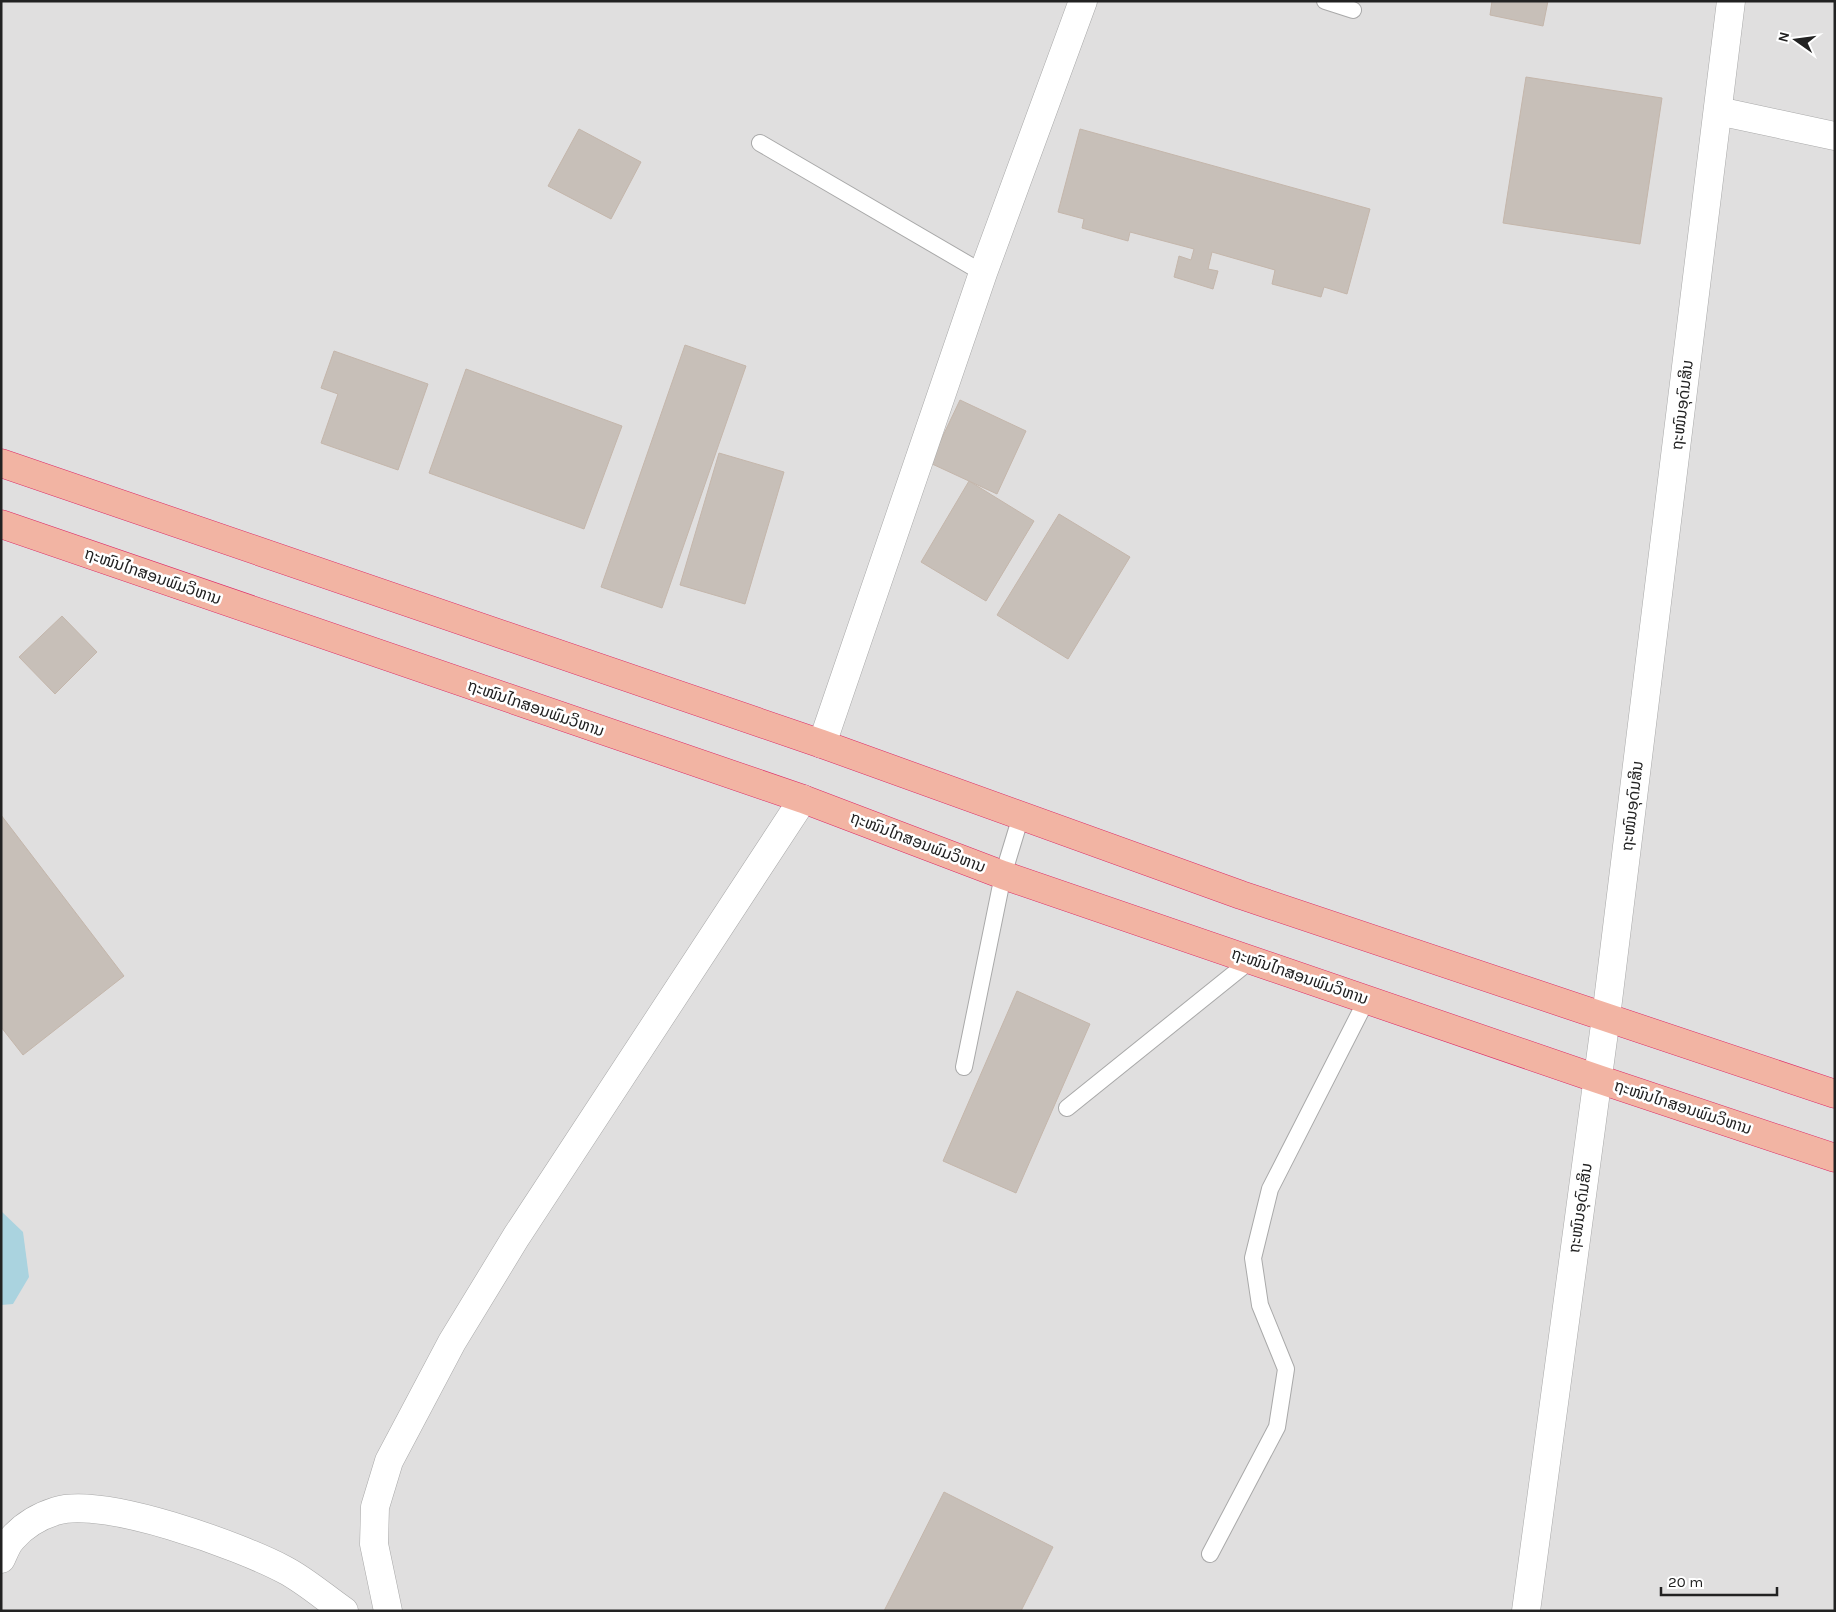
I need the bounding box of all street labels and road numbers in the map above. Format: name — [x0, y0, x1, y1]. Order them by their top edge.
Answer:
street label: ຖະໜົນອຸດົມສິນ — [1667, 359, 1698, 451]
street label: ຖະໜົນໄກສອນພົມວິຫານ — [82, 544, 224, 608]
street label: ຖະໜົນໄກສອນພົມວິຫານ — [465, 676, 607, 740]
street label: ຖະໜົນອຸດົມສິນ — [1617, 760, 1648, 852]
street label: ຖະໜົນໄກສອນພົມວິຫານ — [848, 807, 988, 877]
street label: ຖະໜົນໄກສອນພົມວິຫານ — [1229, 944, 1371, 1008]
street label: ຖະໜົນໄກສອນພົມວິຫານ — [1612, 1076, 1754, 1138]
street label: ຖະໜົນອຸດົມສິນ — [1564, 1162, 1597, 1255]

